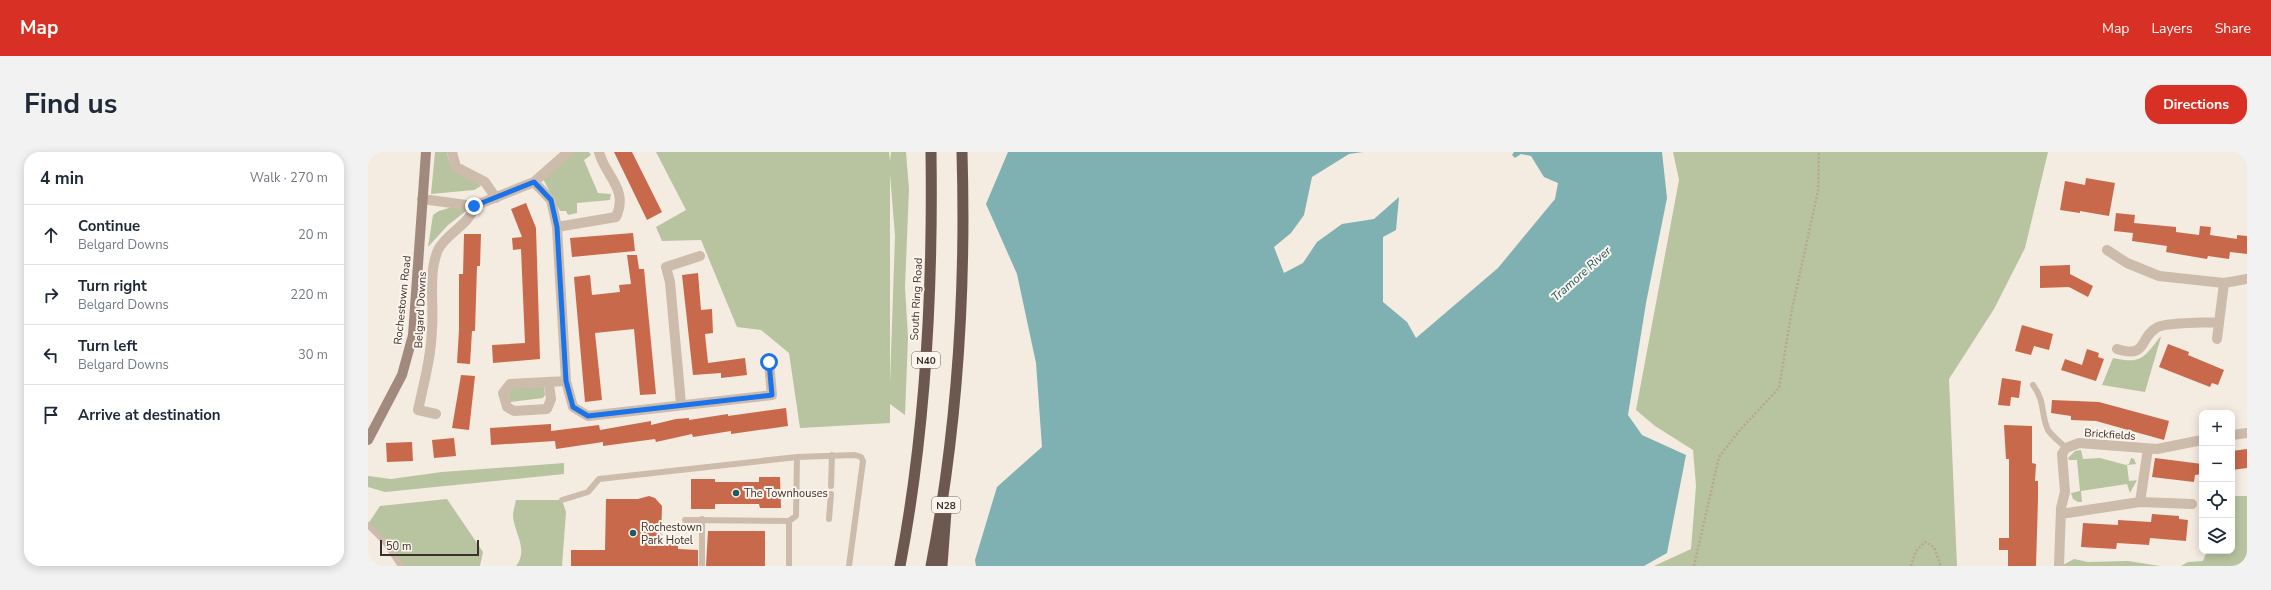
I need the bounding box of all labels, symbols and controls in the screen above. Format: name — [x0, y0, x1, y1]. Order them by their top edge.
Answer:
text: Map — [20, 15, 58, 41]
text: Map — [2102, 19, 2129, 38]
text: Layers — [2151, 19, 2193, 38]
text: Share — [2215, 19, 2251, 38]
text: Find us — [24, 85, 118, 123]
button: Directions — [2145, 85, 2247, 124]
text: 4 min — [40, 167, 84, 190]
text: Walk · 270 m — [250, 169, 328, 187]
route end — [465, 197, 483, 215]
text: Continue — [78, 216, 140, 236]
icon: ahead — [40, 224, 62, 246]
text: 20 m — [298, 226, 328, 244]
text: Belgard Downs — [78, 236, 169, 254]
water label: Tramore River — [1548, 242, 1615, 305]
street label: Rochestown Road — [390, 255, 415, 345]
street label: South Ring Road — [907, 257, 926, 341]
street label: Belgard Downs — [411, 271, 430, 349]
text: Turn right — [78, 276, 147, 296]
icon: right — [40, 284, 62, 306]
text: 220 m — [290, 286, 328, 304]
text: Belgard Downs — [78, 296, 169, 314]
text: Turn left — [78, 336, 137, 356]
icon: left — [40, 344, 62, 366]
text: 30 m — [298, 346, 328, 364]
road number: N40 — [912, 352, 940, 368]
route start — [760, 353, 778, 371]
text: Belgard Downs — [78, 356, 169, 374]
icon: arrive — [40, 404, 62, 426]
text: Arrive at destination — [78, 405, 221, 425]
map controls — [2199, 410, 2235, 554]
button: + — [2199, 410, 2235, 446]
street label: Brickfields — [2084, 425, 2136, 444]
button: − — [2199, 446, 2235, 482]
button: locate — [2199, 482, 2235, 518]
place label: The Townhouses — [744, 486, 828, 501]
marker: The Townhouses — [731, 488, 741, 498]
road number: N28 — [932, 497, 960, 513]
button: layers — [2199, 518, 2235, 554]
place label: Rochestown Park Hotel — [641, 520, 702, 548]
marker: Rochestown Park Hotel — [628, 528, 638, 538]
scale bar — [380, 538, 479, 557]
text: 50 m — [386, 539, 411, 554]

